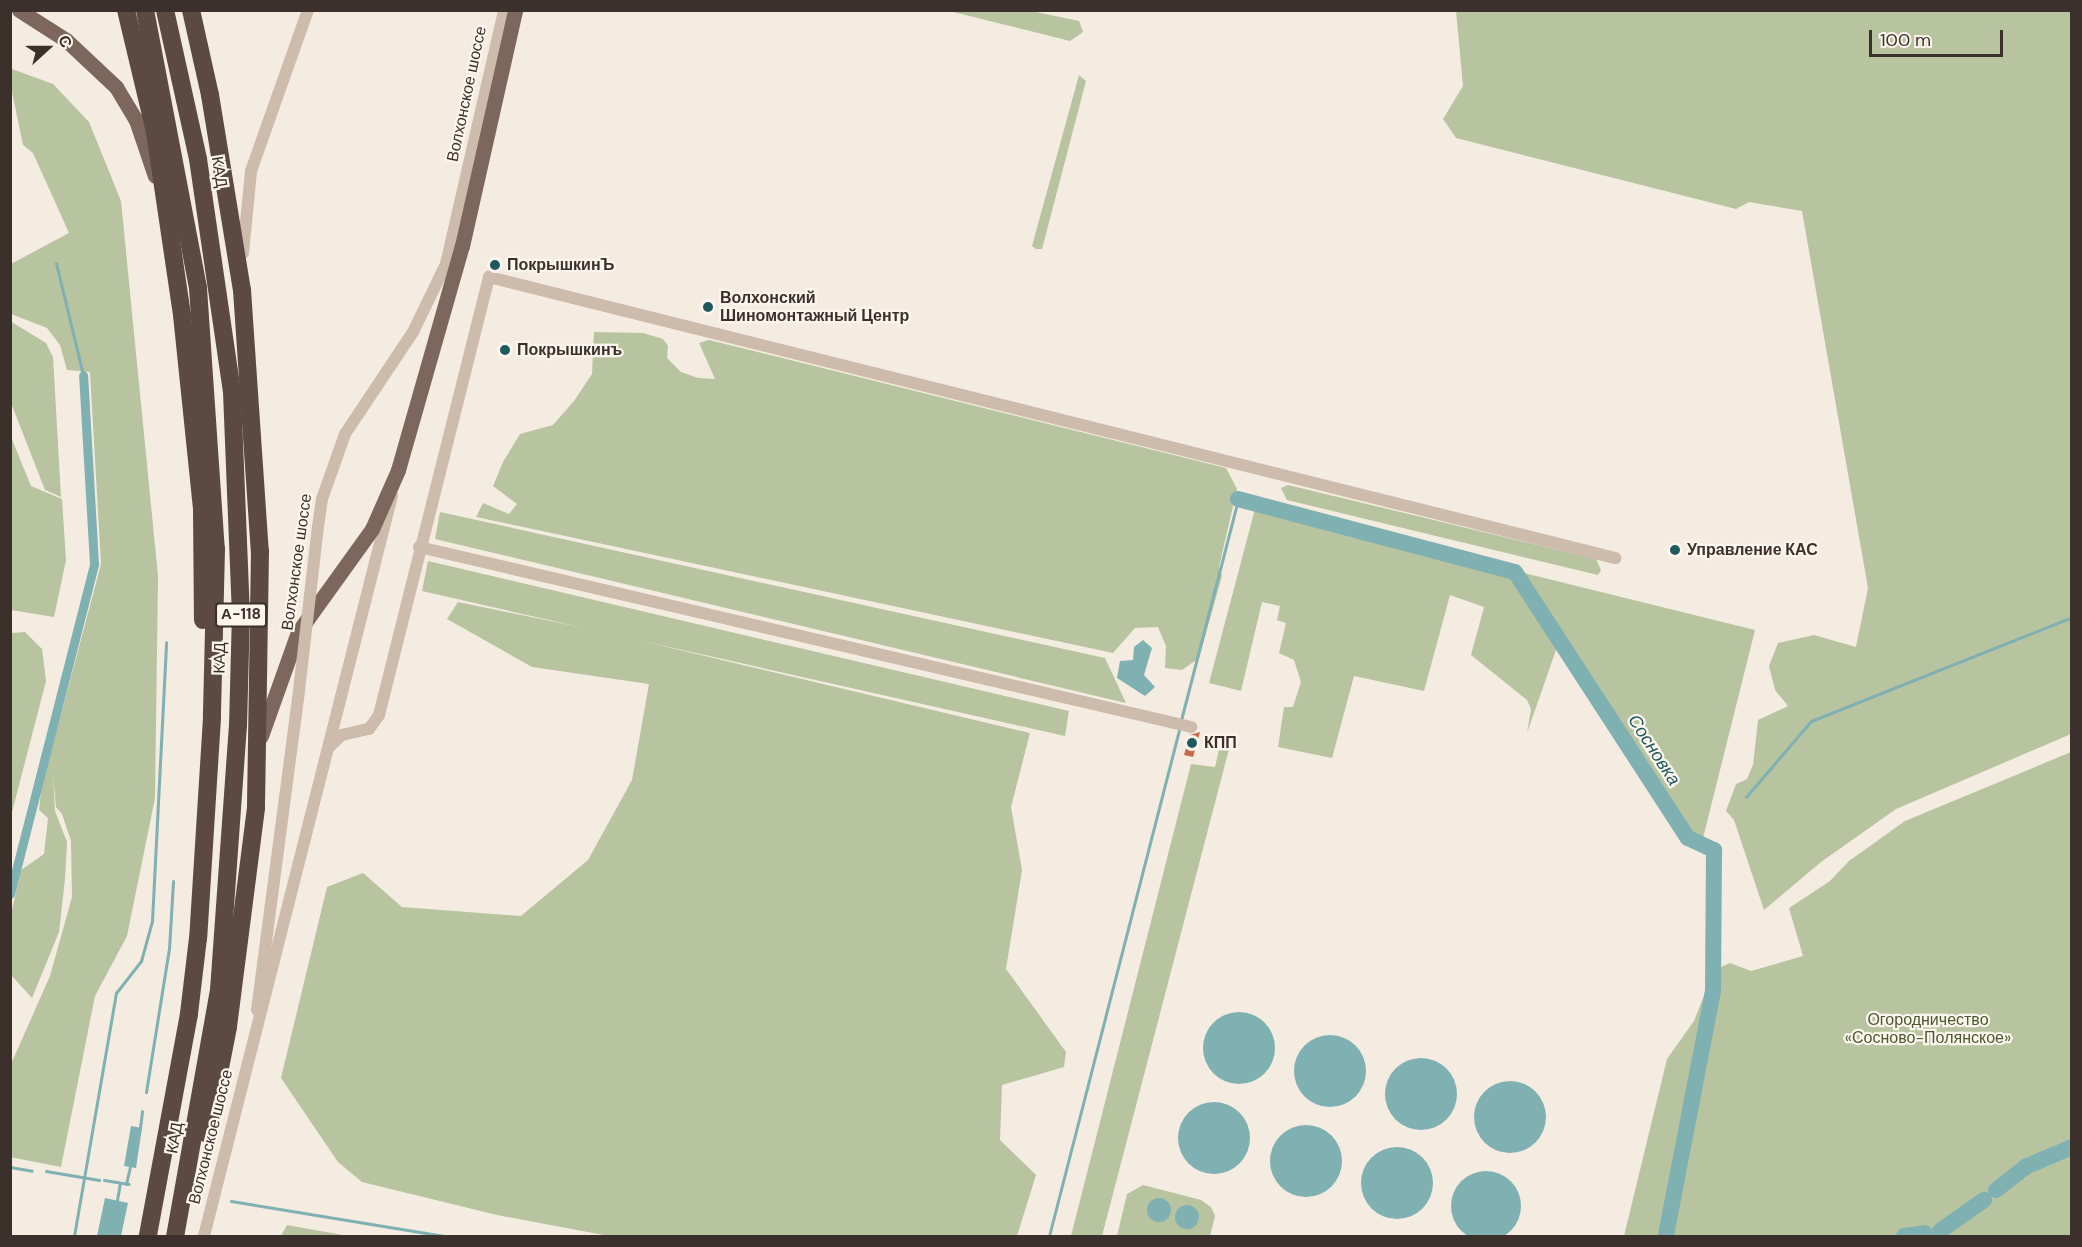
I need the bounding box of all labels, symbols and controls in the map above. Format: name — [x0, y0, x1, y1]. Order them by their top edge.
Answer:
north arrow — [18, 18, 78, 78]
scale bar — [1872, 18, 2006, 56]
street label: Волхонское шоссе — [443, 25, 491, 163]
text: 100 m — [1880, 28, 1931, 52]
text: С — [53, 32, 77, 51]
street label: КАД — [207, 155, 231, 189]
place label: ПокрышкинЪ — [507, 255, 614, 275]
marker: ПокрышкинЪ — [488, 258, 502, 272]
place label: Волхонский Шиномонтажный Центр — [720, 288, 909, 326]
marker: Волхонский Шиномонтажный Центр — [701, 300, 715, 314]
place label: Покрышкинъ — [517, 340, 622, 360]
marker: Покрышкинъ — [498, 343, 512, 357]
street label: Волхонское шоссе — [278, 492, 316, 632]
place label: Управление КАС — [1687, 540, 1818, 560]
marker: Управление КАС — [1668, 543, 1682, 557]
road number: А-118 — [214, 603, 268, 627]
street label: КАД — [210, 642, 230, 674]
water label: Сосновка — [1623, 711, 1685, 789]
place label: КПП — [1204, 733, 1237, 753]
marker: КПП — [1185, 736, 1199, 750]
park label: Огородничество «Сосново-Полянское» — [1845, 1010, 2011, 1048]
street label: Волхонское шоссе — [185, 1068, 237, 1206]
street label: КАД — [163, 1121, 187, 1155]

